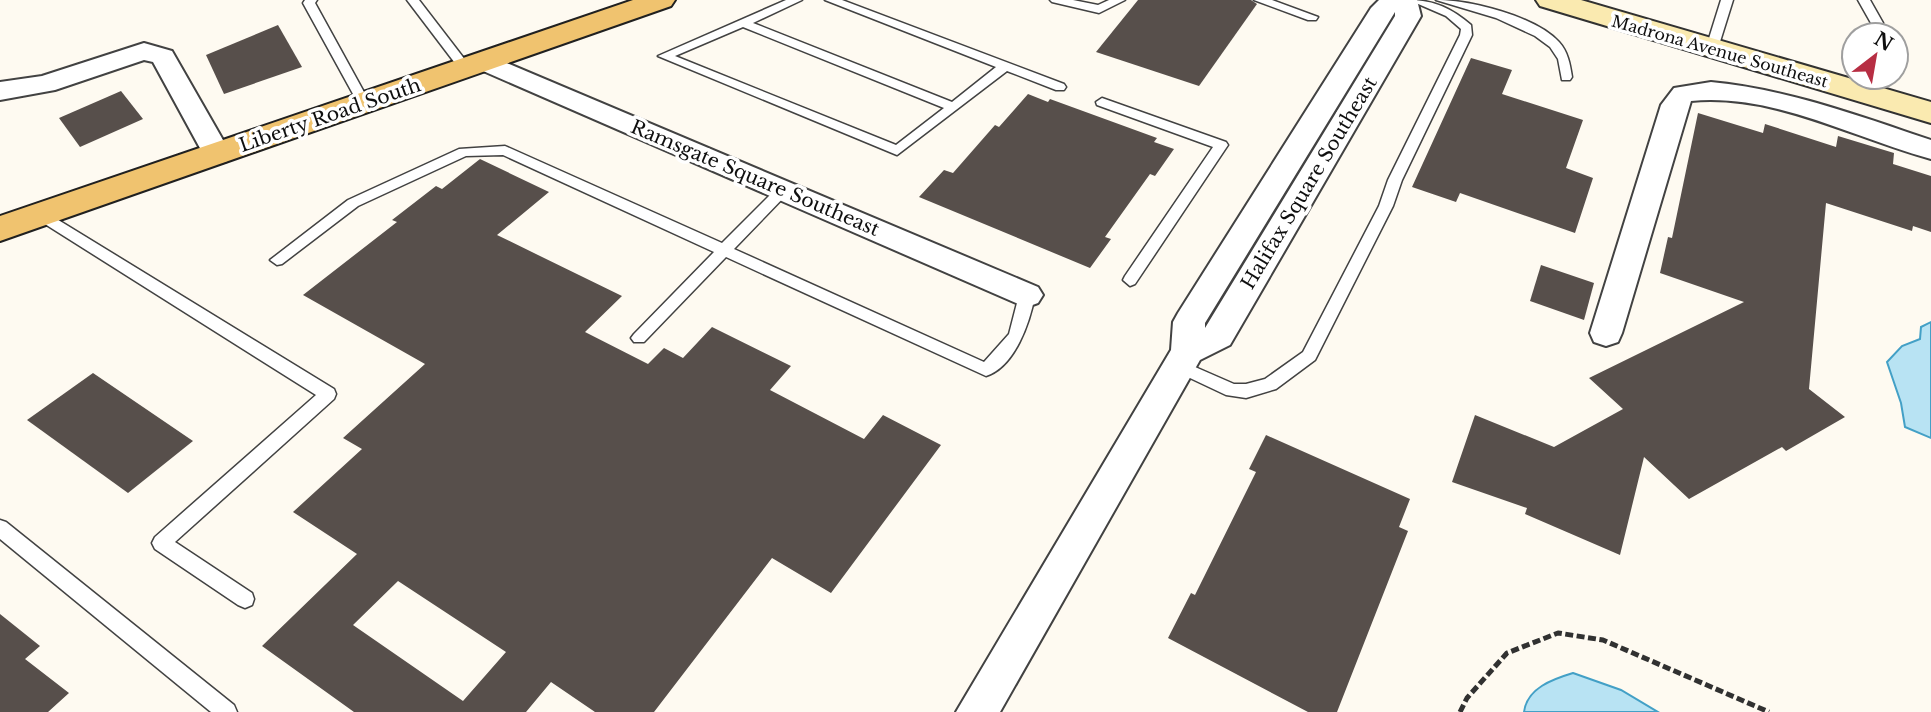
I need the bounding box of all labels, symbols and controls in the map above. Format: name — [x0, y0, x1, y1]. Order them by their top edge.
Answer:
street label: Madrona Avenue Southeast — [1610, 10, 1830, 92]
north arrow — [1840, 21, 1910, 91]
text: N — [1870, 27, 1897, 56]
street label: Halifax Square Southeast — [1236, 72, 1382, 293]
street label: Liberty Road South — [236, 73, 424, 157]
street label: Ramsgate Square Southeast — [627, 115, 884, 241]

